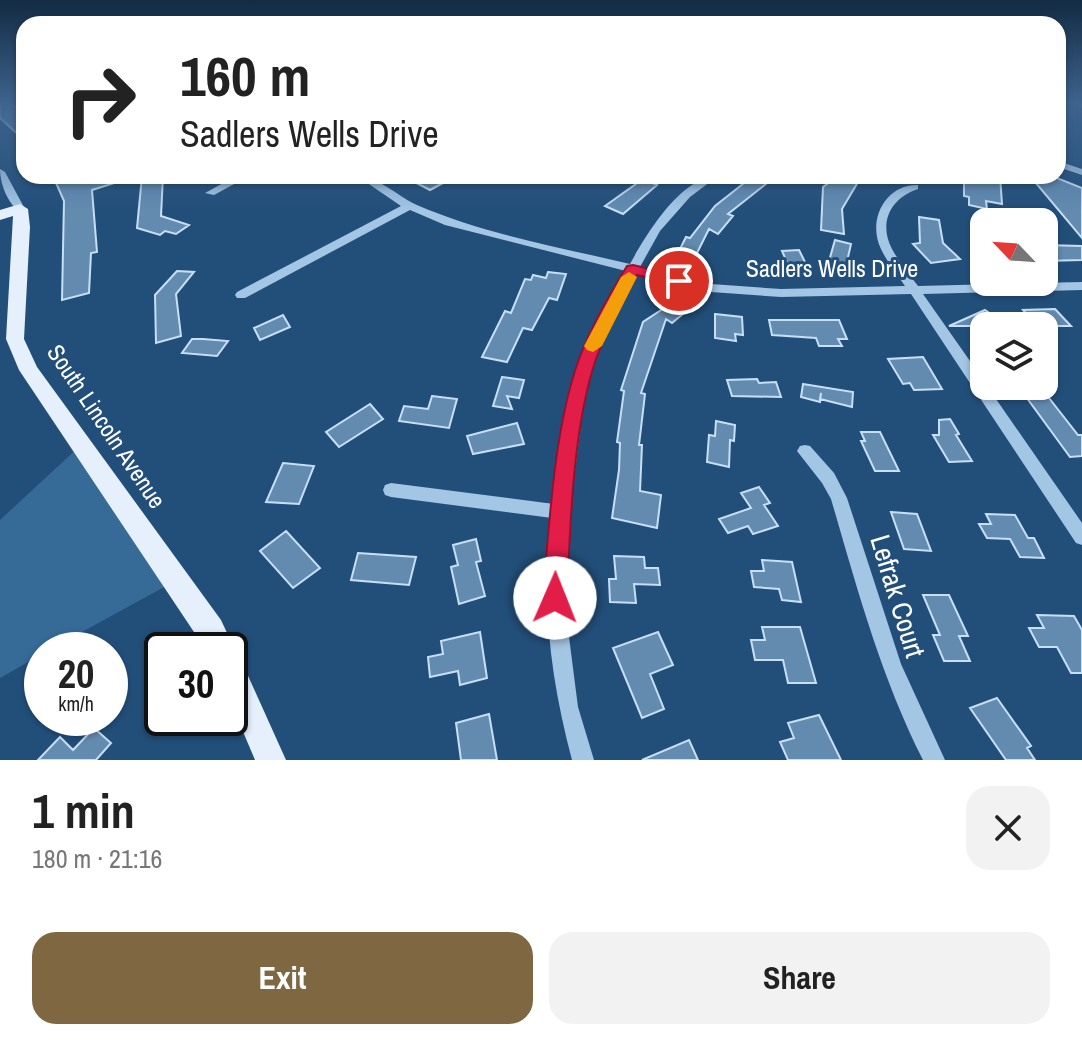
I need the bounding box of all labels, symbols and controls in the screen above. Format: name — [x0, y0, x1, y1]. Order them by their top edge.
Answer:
text: 160 m — [180, 38, 310, 113]
icon: right — [48, 48, 152, 152]
text: Sadlers Wells Drive — [180, 110, 439, 158]
north arrow — [970, 208, 1058, 296]
map controls — [970, 208, 1058, 400]
pin — [645, 247, 713, 315]
street label: Sadlers Wells Drive — [746, 252, 918, 284]
icon: arrive — [657, 259, 701, 303]
button: layers — [970, 312, 1058, 400]
street label: South Lincoln Avenue — [40, 338, 174, 514]
street label: Lefrak Court — [861, 530, 935, 662]
position arrow — [513, 556, 597, 640]
speed limit sign: 30 — [144, 632, 248, 736]
text: 20 — [58, 647, 94, 700]
text: km/h — [58, 690, 94, 717]
text: 1 min — [32, 778, 135, 843]
button: close — [966, 786, 1050, 870]
text: 180 m · 21:16 — [32, 841, 162, 876]
button: Exit — [32, 932, 533, 1024]
button: Share — [549, 932, 1050, 1024]

